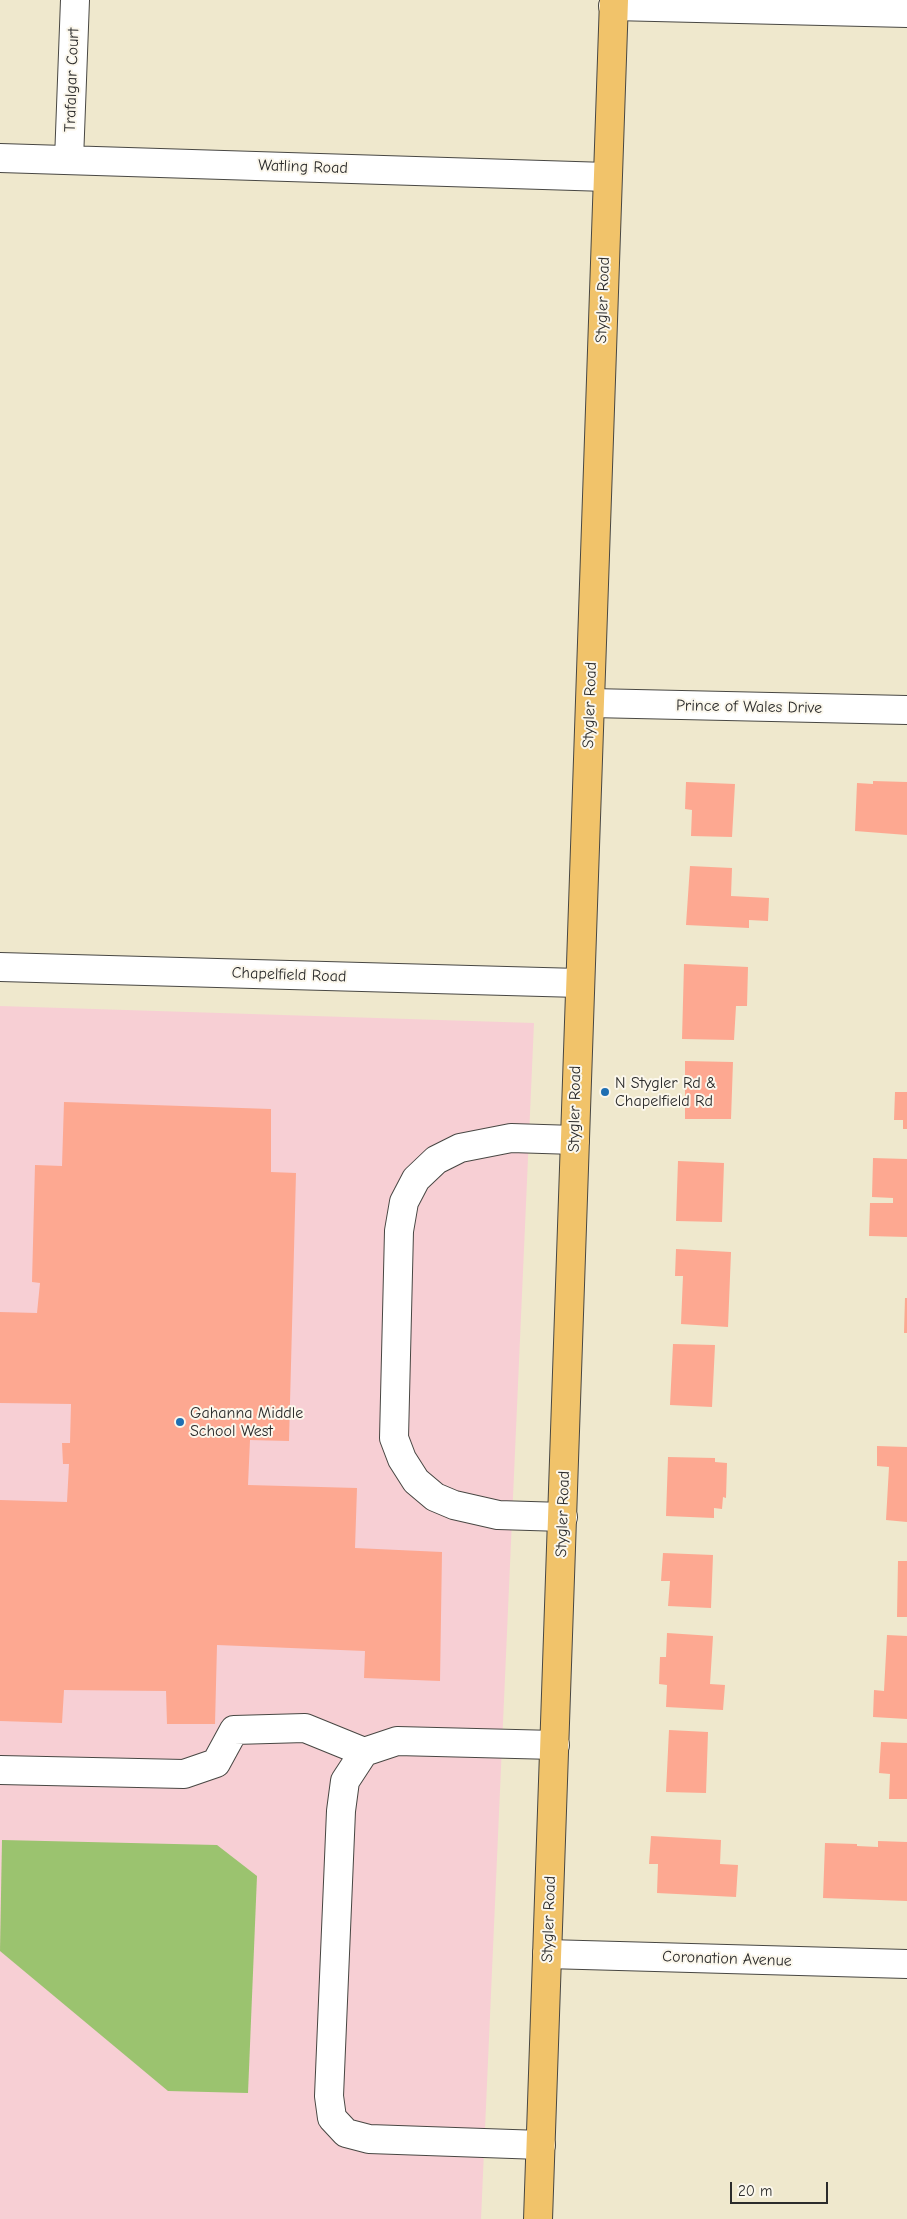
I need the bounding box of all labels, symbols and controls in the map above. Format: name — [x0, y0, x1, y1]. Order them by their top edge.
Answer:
street label: Trafalgar Court — [61, 27, 83, 133]
street label: Watling Road — [258, 156, 348, 178]
street label: Stygler Road — [592, 256, 614, 344]
street label: Stygler Road — [579, 661, 601, 749]
street label: Prince of Wales Drive — [676, 696, 822, 718]
street label: Chapelfield Road — [231, 963, 347, 987]
street label: Stygler Road — [565, 1066, 585, 1152]
place label: N Stygler Rd & Chapelfield Rd — [615, 1073, 716, 1111]
marker: N Stygler Rd & Chapelfield Rd — [599, 1086, 611, 1098]
place label: Gahanna Middle School West — [190, 1403, 303, 1441]
marker: Gahanna Middle School West — [174, 1416, 186, 1428]
street label: Stygler Road — [552, 1470, 574, 1558]
street label: Stygler Road — [538, 1875, 560, 1963]
street label: Coronation Avenue — [662, 1947, 792, 1971]
scale bar — [732, 2172, 830, 2204]
text: 20 m — [738, 2182, 772, 2200]

